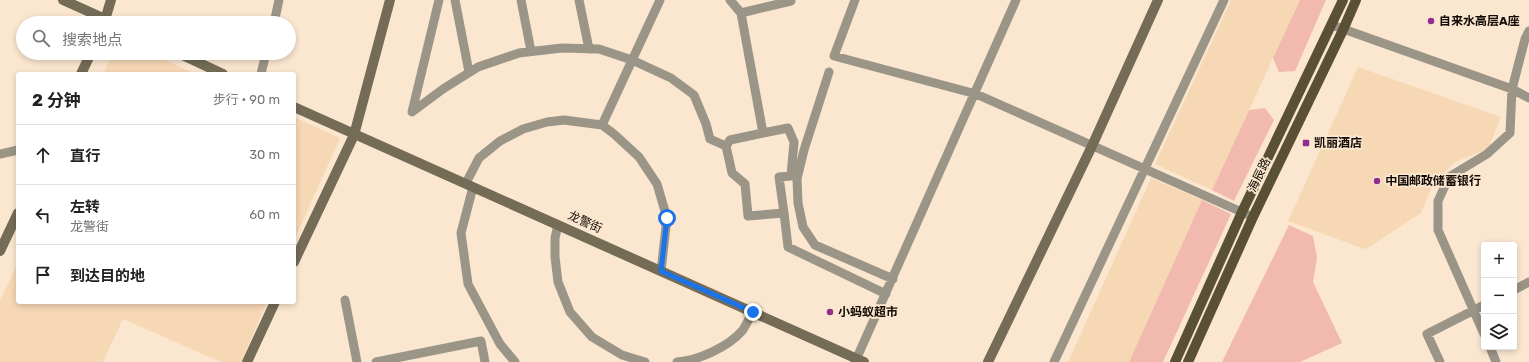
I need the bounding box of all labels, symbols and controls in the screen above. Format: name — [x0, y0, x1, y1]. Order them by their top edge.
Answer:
place label: 自来水高层A座 — [1439, 14, 1520, 28]
search box — [16, 16, 296, 60]
marker: 自来水高层A座 — [1426, 16, 1436, 26]
icon: search — [30, 27, 52, 49]
text: 搜索地点 — [62, 31, 122, 49]
text: 2 分钟 — [32, 90, 81, 110]
text: 步行 · 90 m — [213, 92, 280, 107]
place label: 凯丽酒店 — [1314, 136, 1362, 150]
marker: 凯丽酒店 — [1301, 138, 1311, 148]
icon: ahead — [32, 144, 54, 166]
text: 直行 — [70, 147, 100, 165]
text: 30 m — [249, 147, 280, 162]
street label: 海辰路 — [1245, 156, 1273, 194]
place label: 中国邮政储蓄银行 — [1385, 174, 1481, 188]
marker: 中国邮政储蓄银行 — [1372, 176, 1382, 186]
text: 左转 — [70, 198, 100, 216]
icon: left — [32, 204, 54, 226]
text: 60 m — [249, 207, 280, 222]
street label: 龙警街 — [566, 208, 604, 236]
route start — [658, 209, 676, 227]
text: 龙警街 — [70, 219, 109, 234]
map controls — [1481, 242, 1517, 350]
button: + — [1481, 242, 1517, 278]
icon: arrive — [32, 264, 54, 286]
text: 到达目的地 — [70, 267, 145, 285]
button: − — [1481, 278, 1517, 314]
route end — [744, 303, 762, 321]
place label: 小蚂蚁超市 — [838, 305, 898, 319]
marker: 小蚂蚁超市 — [825, 307, 835, 317]
button: layers — [1481, 314, 1517, 350]

